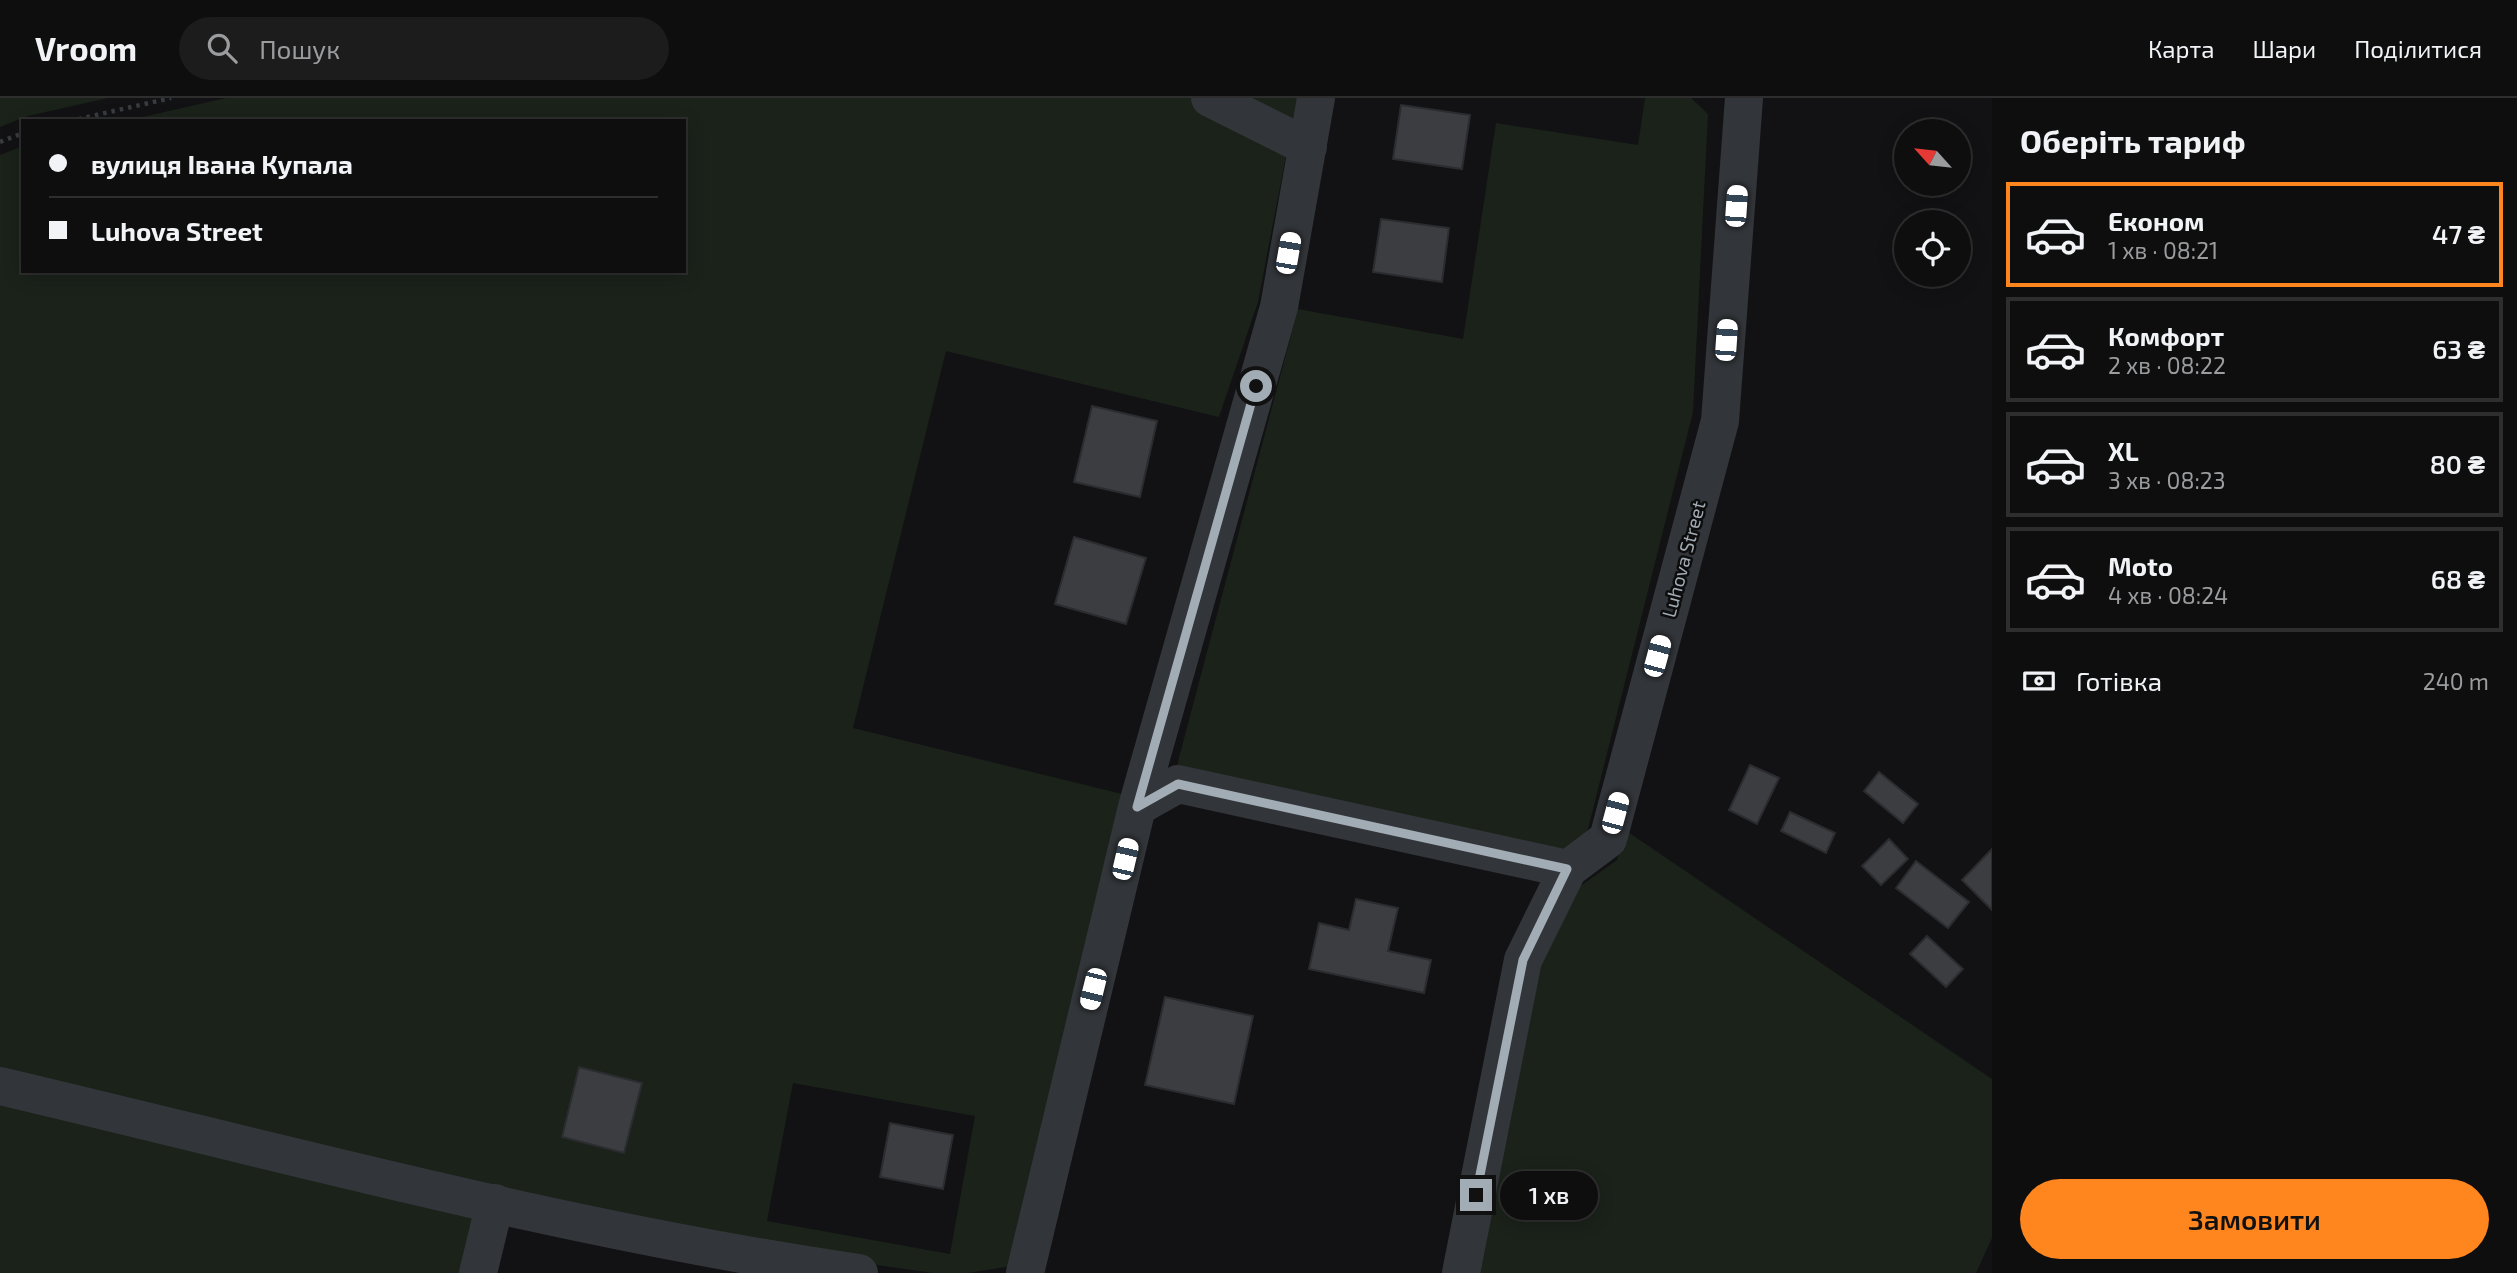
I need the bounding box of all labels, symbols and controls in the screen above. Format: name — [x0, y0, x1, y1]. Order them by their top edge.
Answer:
search box — [179, 17, 669, 80]
text: Vroom — [35, 28, 137, 68]
icon: search — [203, 29, 241, 67]
text: Пошук — [259, 33, 340, 64]
text: Карта — [2148, 34, 2215, 63]
text: Шари — [2253, 34, 2316, 63]
text: Поділитися — [2354, 34, 2482, 63]
north arrow — [1894, 119, 1970, 196]
map controls — [1894, 119, 1971, 287]
text: Оберіть тариф — [2020, 121, 2246, 159]
text: вулиця Івана Купала — [91, 148, 353, 179]
car — [1725, 184, 1748, 228]
icon: car — [2024, 203, 2087, 266]
text: Економ — [2108, 205, 2205, 236]
button: locate — [1894, 210, 1971, 287]
text: Luhova Street — [91, 215, 263, 246]
text: 47 ₴ — [2432, 218, 2485, 249]
car — [1275, 230, 1302, 276]
text: 1 хв · 08:21 — [2108, 236, 2218, 264]
car — [1715, 318, 1738, 362]
icon: car — [2024, 318, 2087, 381]
text: Комфорт — [2108, 320, 2224, 351]
text: 63 ₴ — [2432, 333, 2485, 364]
text: 2 хв · 08:22 — [2108, 351, 2226, 379]
route start — [1240, 370, 1272, 402]
icon: car — [2024, 433, 2087, 496]
text: XL — [2108, 435, 2139, 466]
text: 80 ₴ — [2430, 448, 2485, 479]
text: 3 хв · 08:23 — [2108, 466, 2226, 494]
street label: Luhova Street — [1656, 498, 1710, 620]
icon: car — [2024, 548, 2087, 611]
text: Moto — [2108, 550, 2173, 581]
text: 68 ₴ — [2431, 563, 2485, 594]
text: 4 хв · 08:24 — [2108, 581, 2228, 609]
car — [1642, 633, 1673, 679]
icon: cash — [2020, 662, 2058, 700]
text: Готівка — [2076, 665, 2162, 696]
text: 240 m — [2423, 667, 2489, 695]
car — [1600, 790, 1631, 836]
car — [1111, 836, 1140, 882]
car — [1078, 966, 1109, 1012]
callout: 1 хв — [1500, 1170, 1598, 1220]
route end — [1460, 1179, 1492, 1211]
button: Замовити — [2020, 1179, 2489, 1259]
text: 1 хв — [1529, 1181, 1569, 1209]

